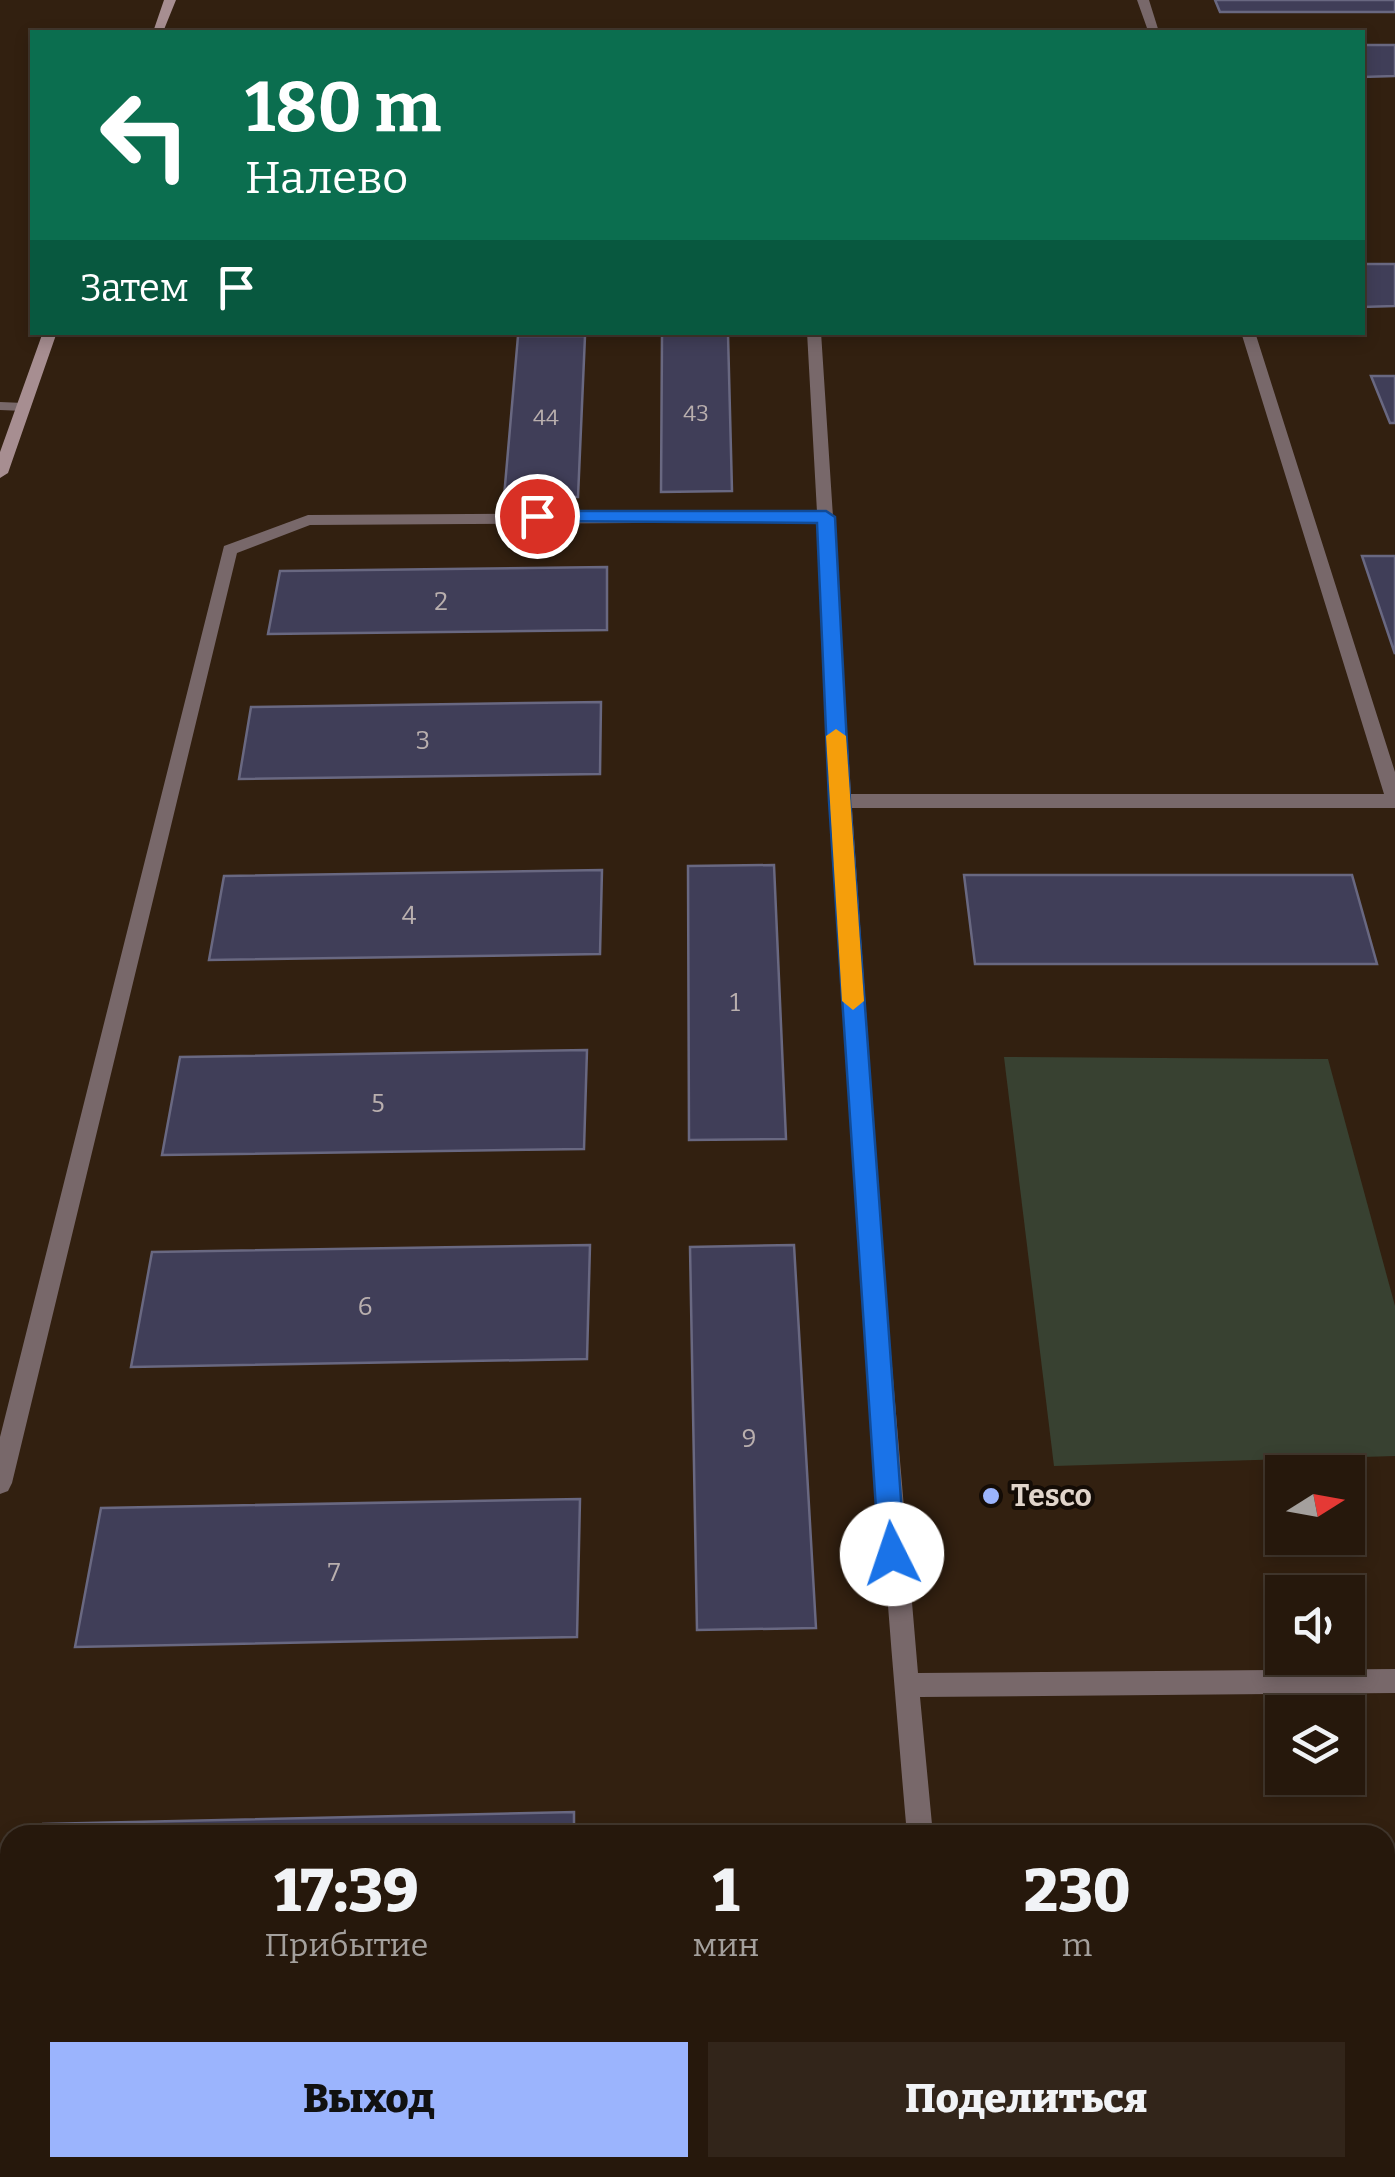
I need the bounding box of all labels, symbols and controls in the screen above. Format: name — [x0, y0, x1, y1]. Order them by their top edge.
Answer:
text: 180 m — [245, 66, 441, 150]
icon: left — [80, 70, 210, 200]
text: Налево — [245, 151, 408, 205]
icon: arrive — [209, 260, 264, 315]
text: Затем — [80, 265, 189, 311]
house number: 43 — [683, 400, 709, 427]
house number: 44 — [533, 404, 559, 431]
pin — [495, 474, 580, 559]
icon: arrive — [510, 489, 565, 544]
house number: 2 — [434, 587, 448, 617]
house number: 3 — [416, 726, 430, 756]
house number: 4 — [402, 901, 417, 931]
house number: 1 — [730, 988, 740, 1018]
house number: 5 — [371, 1089, 385, 1119]
house number: 6 — [358, 1292, 372, 1322]
house number: 9 — [742, 1424, 756, 1454]
north arrow — [1265, 1455, 1365, 1555]
map controls — [1265, 1455, 1365, 1795]
place label: Tesco — [1011, 1478, 1092, 1514]
marker: Tesco — [980, 1485, 1002, 1507]
position arrow — [840, 1502, 944, 1606]
house number: 7 — [328, 1558, 341, 1588]
button: sound — [1265, 1575, 1365, 1675]
button: layers — [1265, 1695, 1365, 1795]
text: 17:39 — [274, 1855, 419, 1927]
text: 1 — [713, 1855, 739, 1927]
text: 230 — [1024, 1855, 1131, 1927]
text: Прибытие — [264, 1926, 428, 1964]
text: мин — [693, 1926, 759, 1964]
text: m — [1062, 1926, 1092, 1964]
button: Выход — [50, 2042, 688, 2157]
button: Поделиться — [708, 2042, 1345, 2157]

